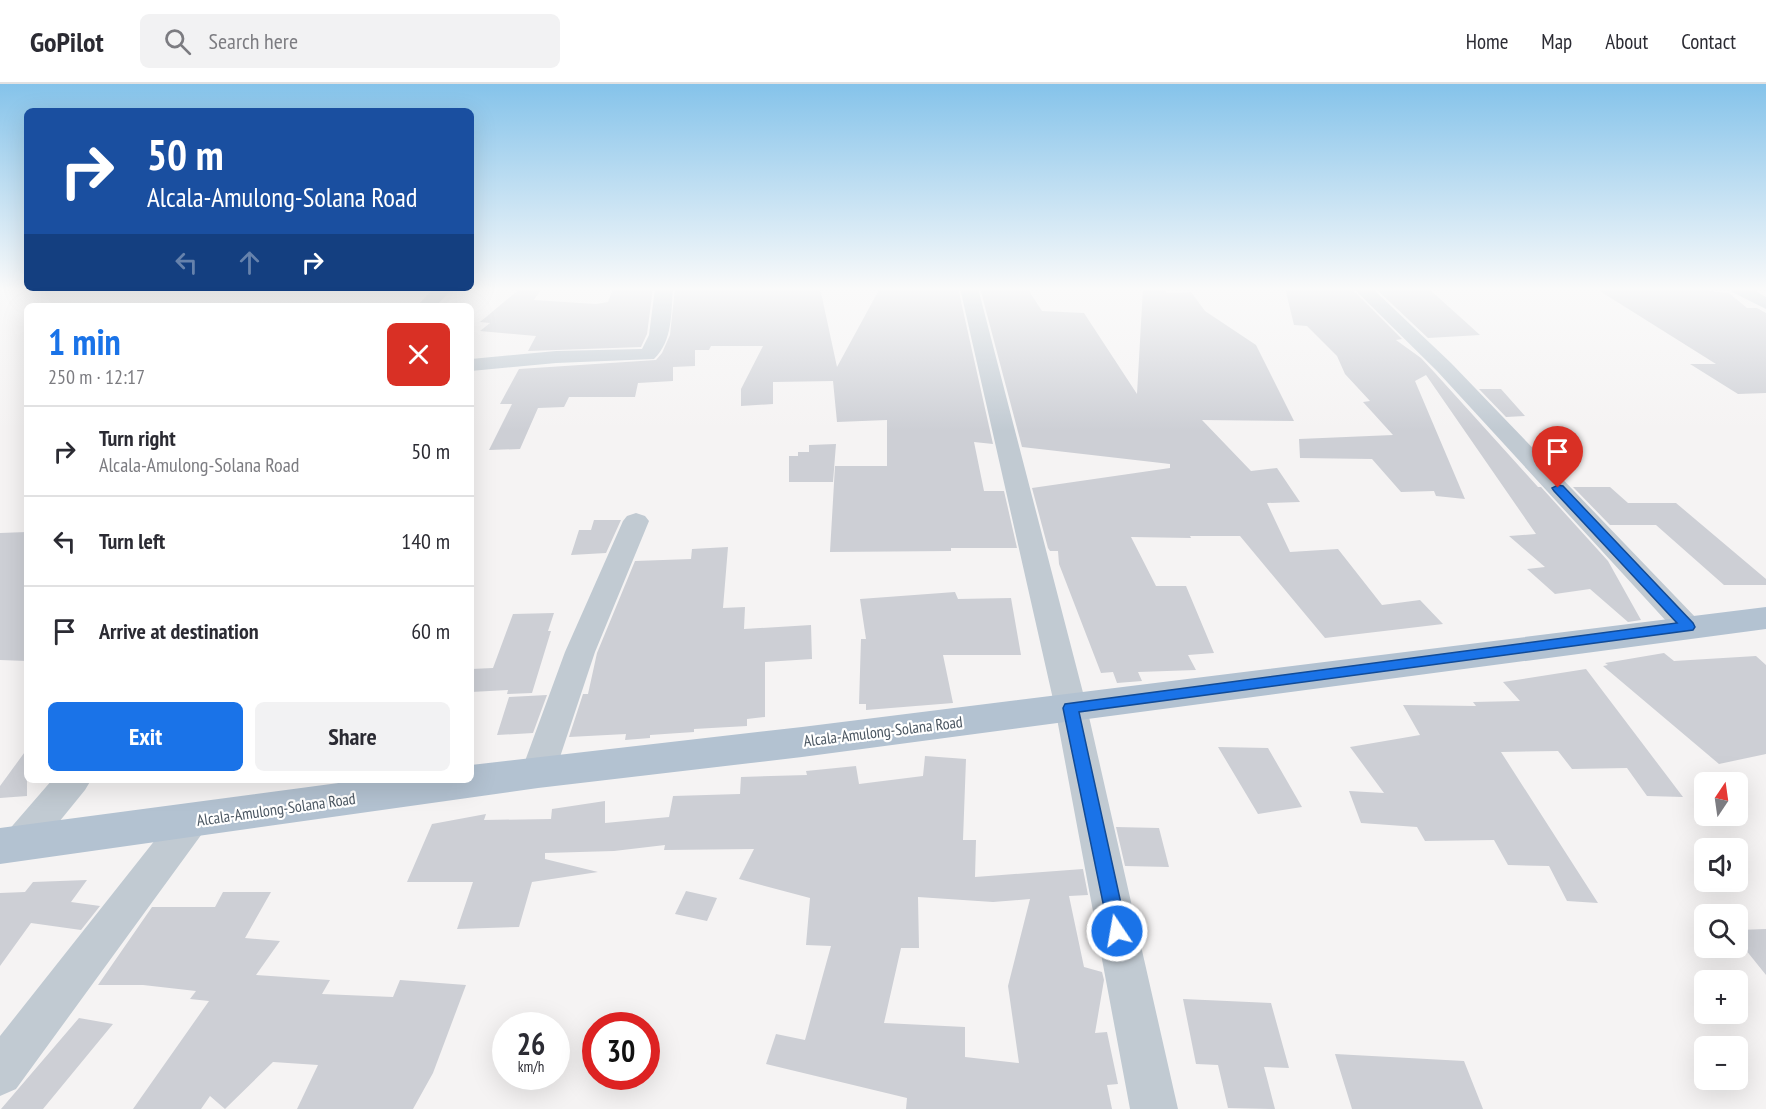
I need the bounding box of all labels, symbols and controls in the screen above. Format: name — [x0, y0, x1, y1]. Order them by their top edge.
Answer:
search box — [140, 14, 560, 68]
text: GoPilot — [30, 23, 104, 60]
icon: search — [161, 25, 194, 58]
text: Search here — [209, 27, 298, 55]
text: Home — [1466, 28, 1508, 55]
text: Map — [1541, 28, 1572, 55]
text: About — [1605, 28, 1648, 55]
text: Contact — [1681, 28, 1736, 55]
text: 50 m — [147, 127, 224, 182]
icon: right — [48, 132, 126, 210]
text: Alcala-Amulong-Solana Road — [147, 180, 417, 214]
icon: left — [170, 246, 203, 279]
icon: ahead — [233, 246, 266, 279]
icon: right — [296, 246, 329, 279]
text: 1 min — [48, 318, 121, 365]
button: close — [387, 323, 450, 386]
text: 250 m · 12:17 — [48, 364, 145, 390]
text: Turn right — [99, 424, 176, 452]
pin — [1532, 426, 1583, 488]
icon: right — [48, 435, 81, 468]
icon: arrive — [1541, 435, 1574, 468]
text: 50 m — [411, 437, 450, 465]
text: Alcala-Amulong-Solana Road — [99, 452, 299, 478]
icon: left — [48, 525, 81, 558]
text: Turn left — [99, 527, 165, 555]
text: 140 m — [401, 527, 450, 555]
icon: arrive — [48, 615, 81, 648]
text: Arrive at destination — [99, 617, 259, 645]
text: 60 m — [411, 617, 450, 645]
button: Exit — [48, 702, 243, 771]
button: Share — [255, 702, 450, 771]
street label: Alcala-Amulong-Solana Road — [802, 711, 964, 751]
north arrow — [1694, 772, 1748, 826]
map controls — [1694, 772, 1748, 1090]
street label: Alcala-Amulong-Solana Road — [195, 788, 357, 830]
button: sound — [1694, 838, 1748, 892]
position arrow — [1085, 899, 1149, 963]
button: search — [1694, 904, 1748, 958]
button: + — [1694, 970, 1748, 1024]
speed limit sign: 30 — [582, 1012, 660, 1090]
text: 26 — [517, 1024, 545, 1063]
button: − — [1694, 1036, 1748, 1090]
text: km/h — [518, 1057, 544, 1076]

